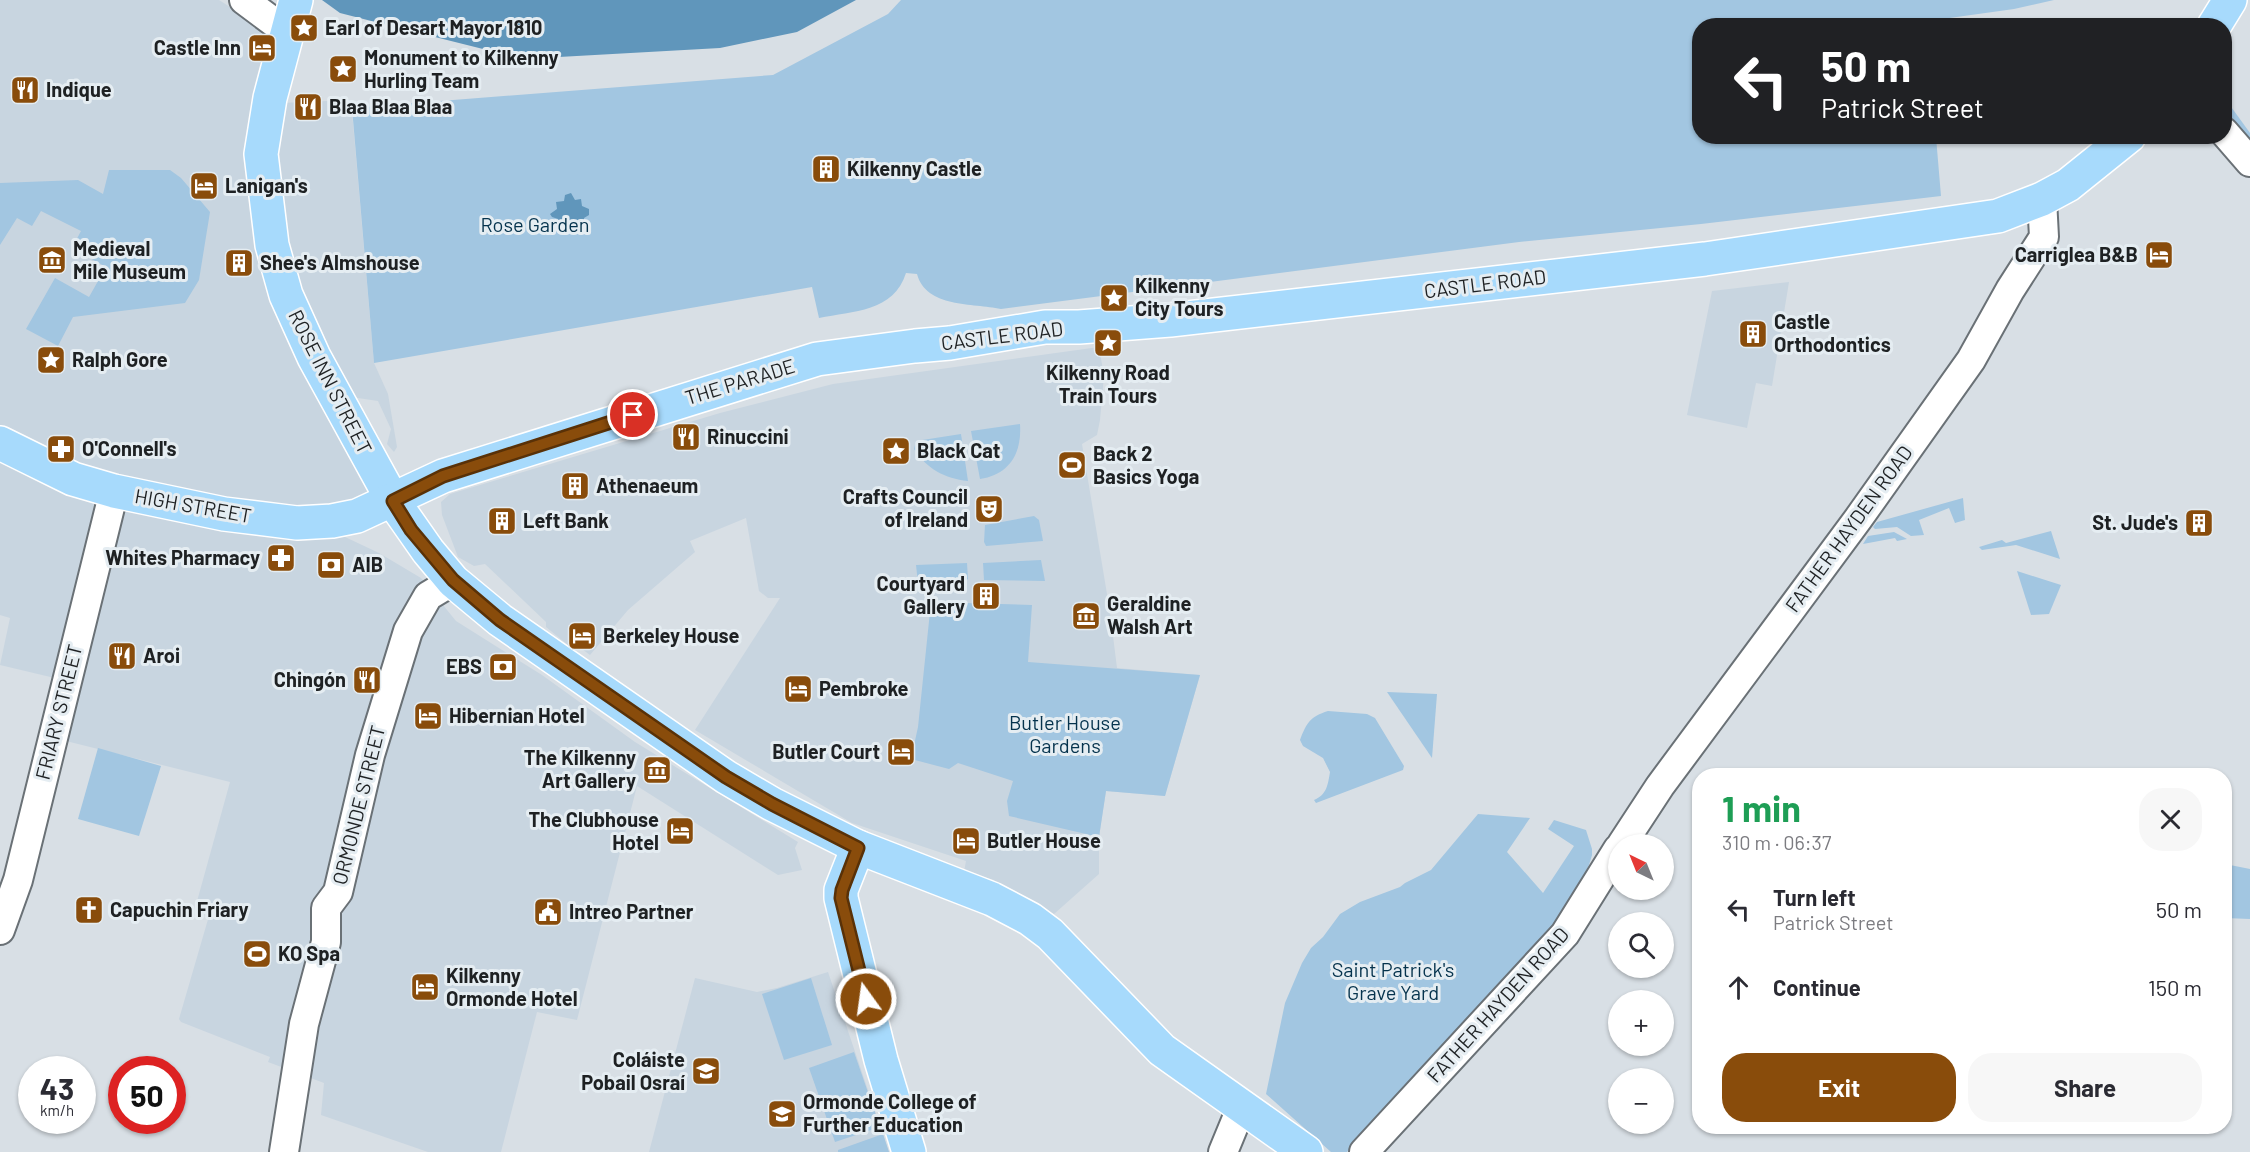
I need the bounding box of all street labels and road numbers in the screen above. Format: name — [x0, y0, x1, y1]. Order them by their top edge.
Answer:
street label: CASTLE ROAD — [1422, 264, 1547, 302]
street label: ROSE INN STREET — [284, 305, 378, 458]
street label: CASTLE ROAD — [939, 316, 1064, 354]
street label: THE PARADE — [682, 353, 798, 409]
street label: FATHER HAYDEN ROAD — [1780, 440, 1917, 616]
street label: HIGH STREET — [133, 483, 253, 527]
street label: FRIARY STREET — [30, 642, 86, 782]
street label: ORMONDE STREET — [327, 722, 389, 887]
street label: FATHER HAYDEN ROAD — [1421, 922, 1573, 1087]

